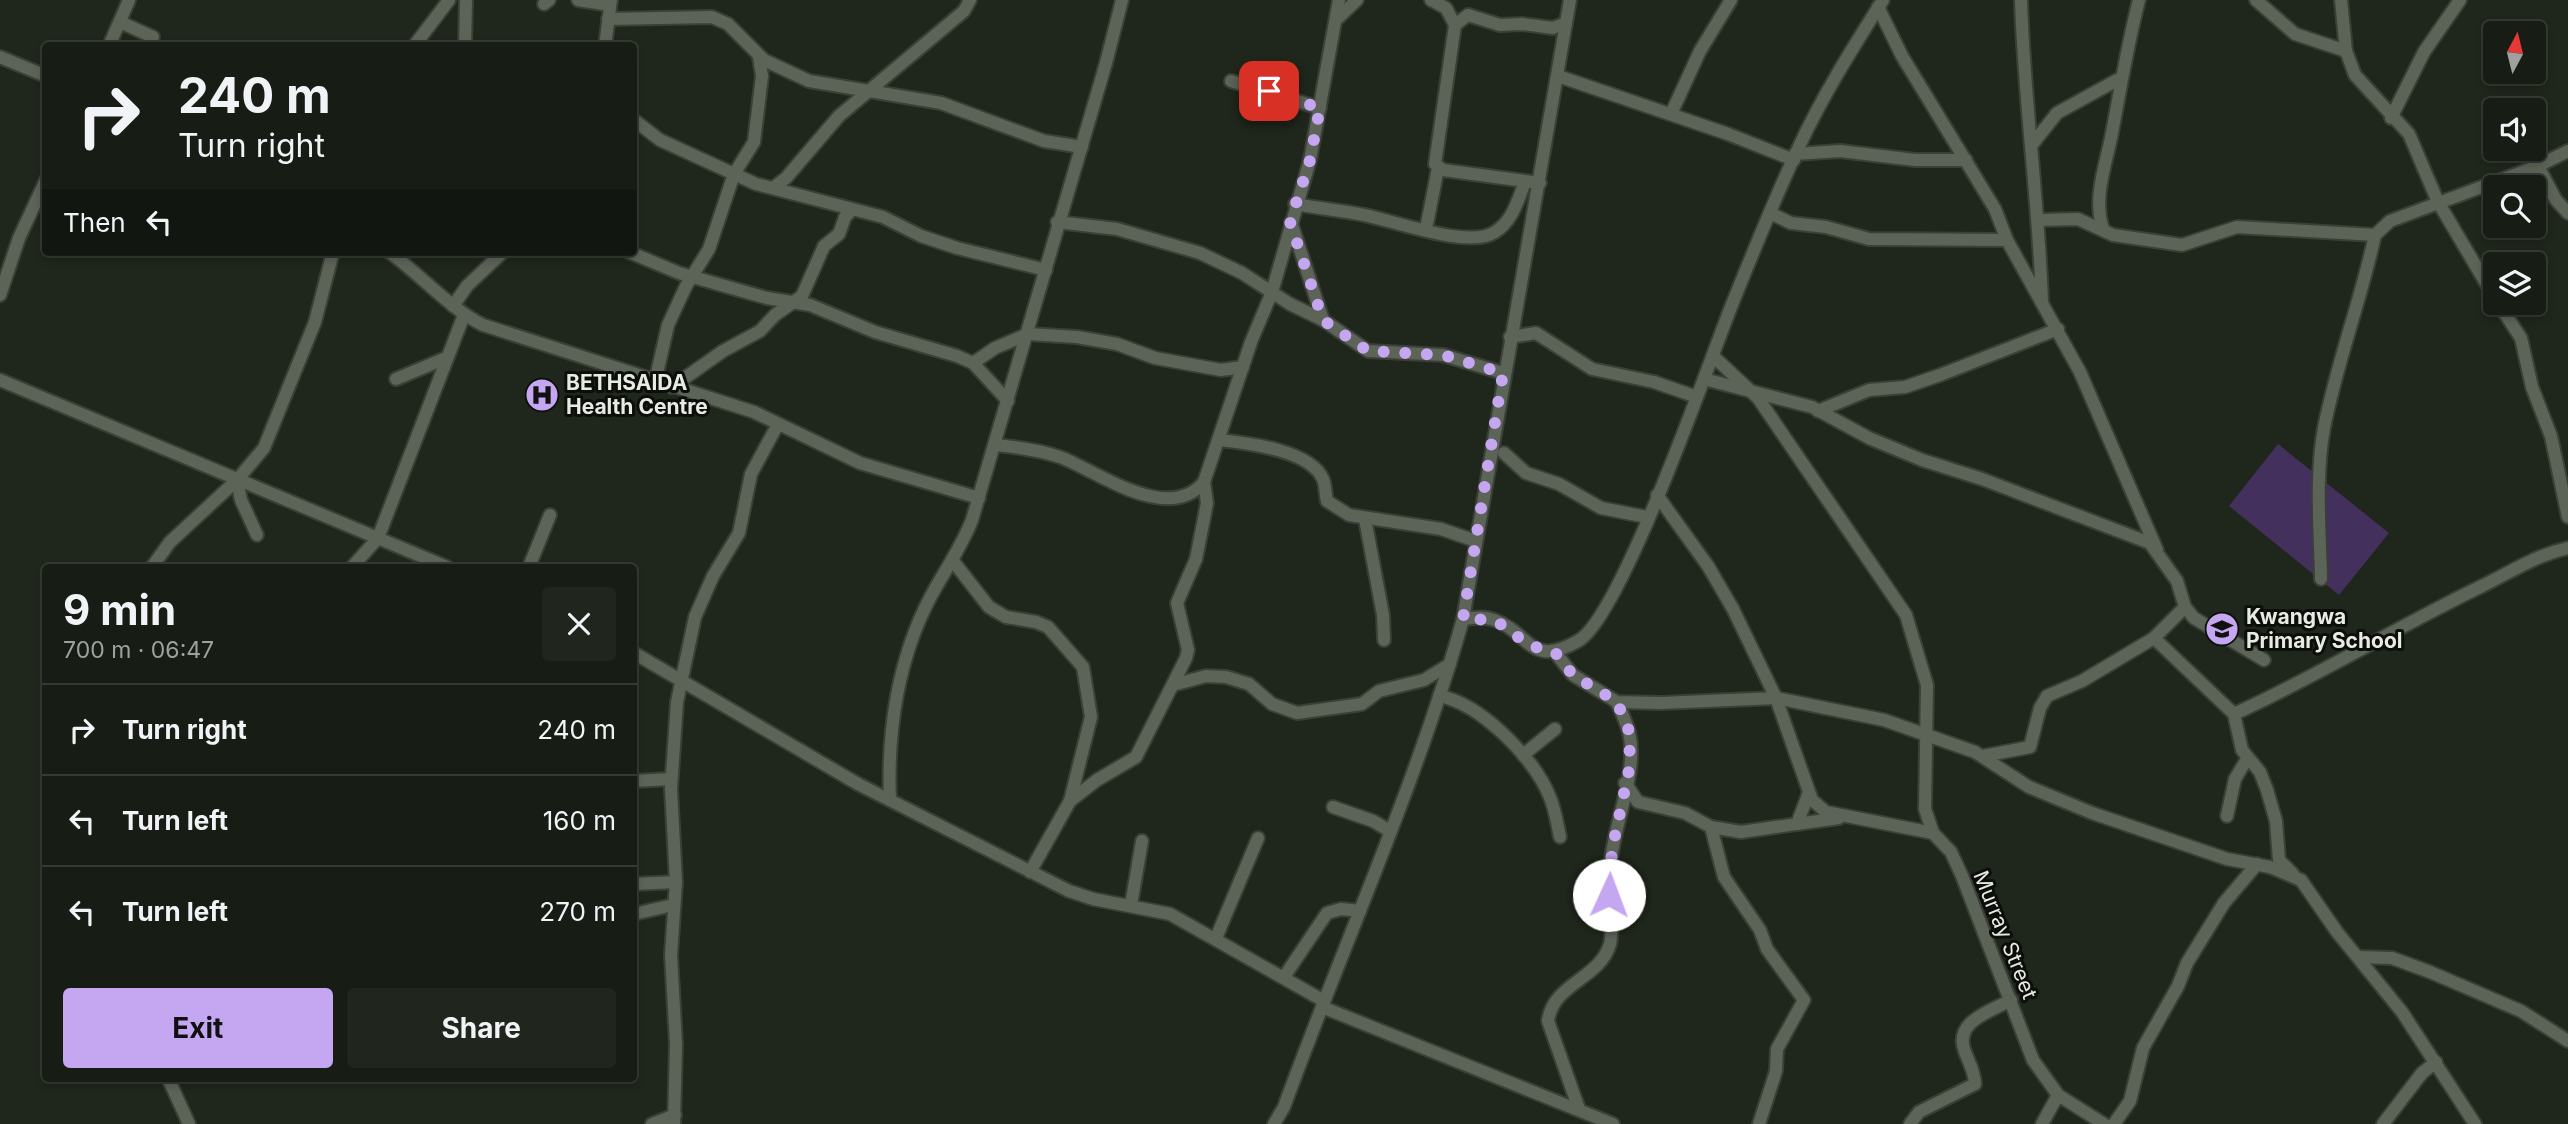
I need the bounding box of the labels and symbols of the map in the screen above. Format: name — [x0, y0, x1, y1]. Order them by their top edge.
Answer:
north arrow — [2483, 21, 2546, 84]
pin — [1239, 61, 1299, 121]
place label: BETHSAIDA Health Centre — [566, 370, 708, 419]
hospital icon: BETHSAIDA Health Centre — [523, 376, 561, 414]
place label: Kwangwa Primary School — [2246, 604, 2403, 653]
school or university icon: Kwangwa Primary School — [2203, 610, 2241, 648]
position arrow — [1572, 858, 1646, 932]
street label: Murray Street — [1968, 867, 2043, 1003]

